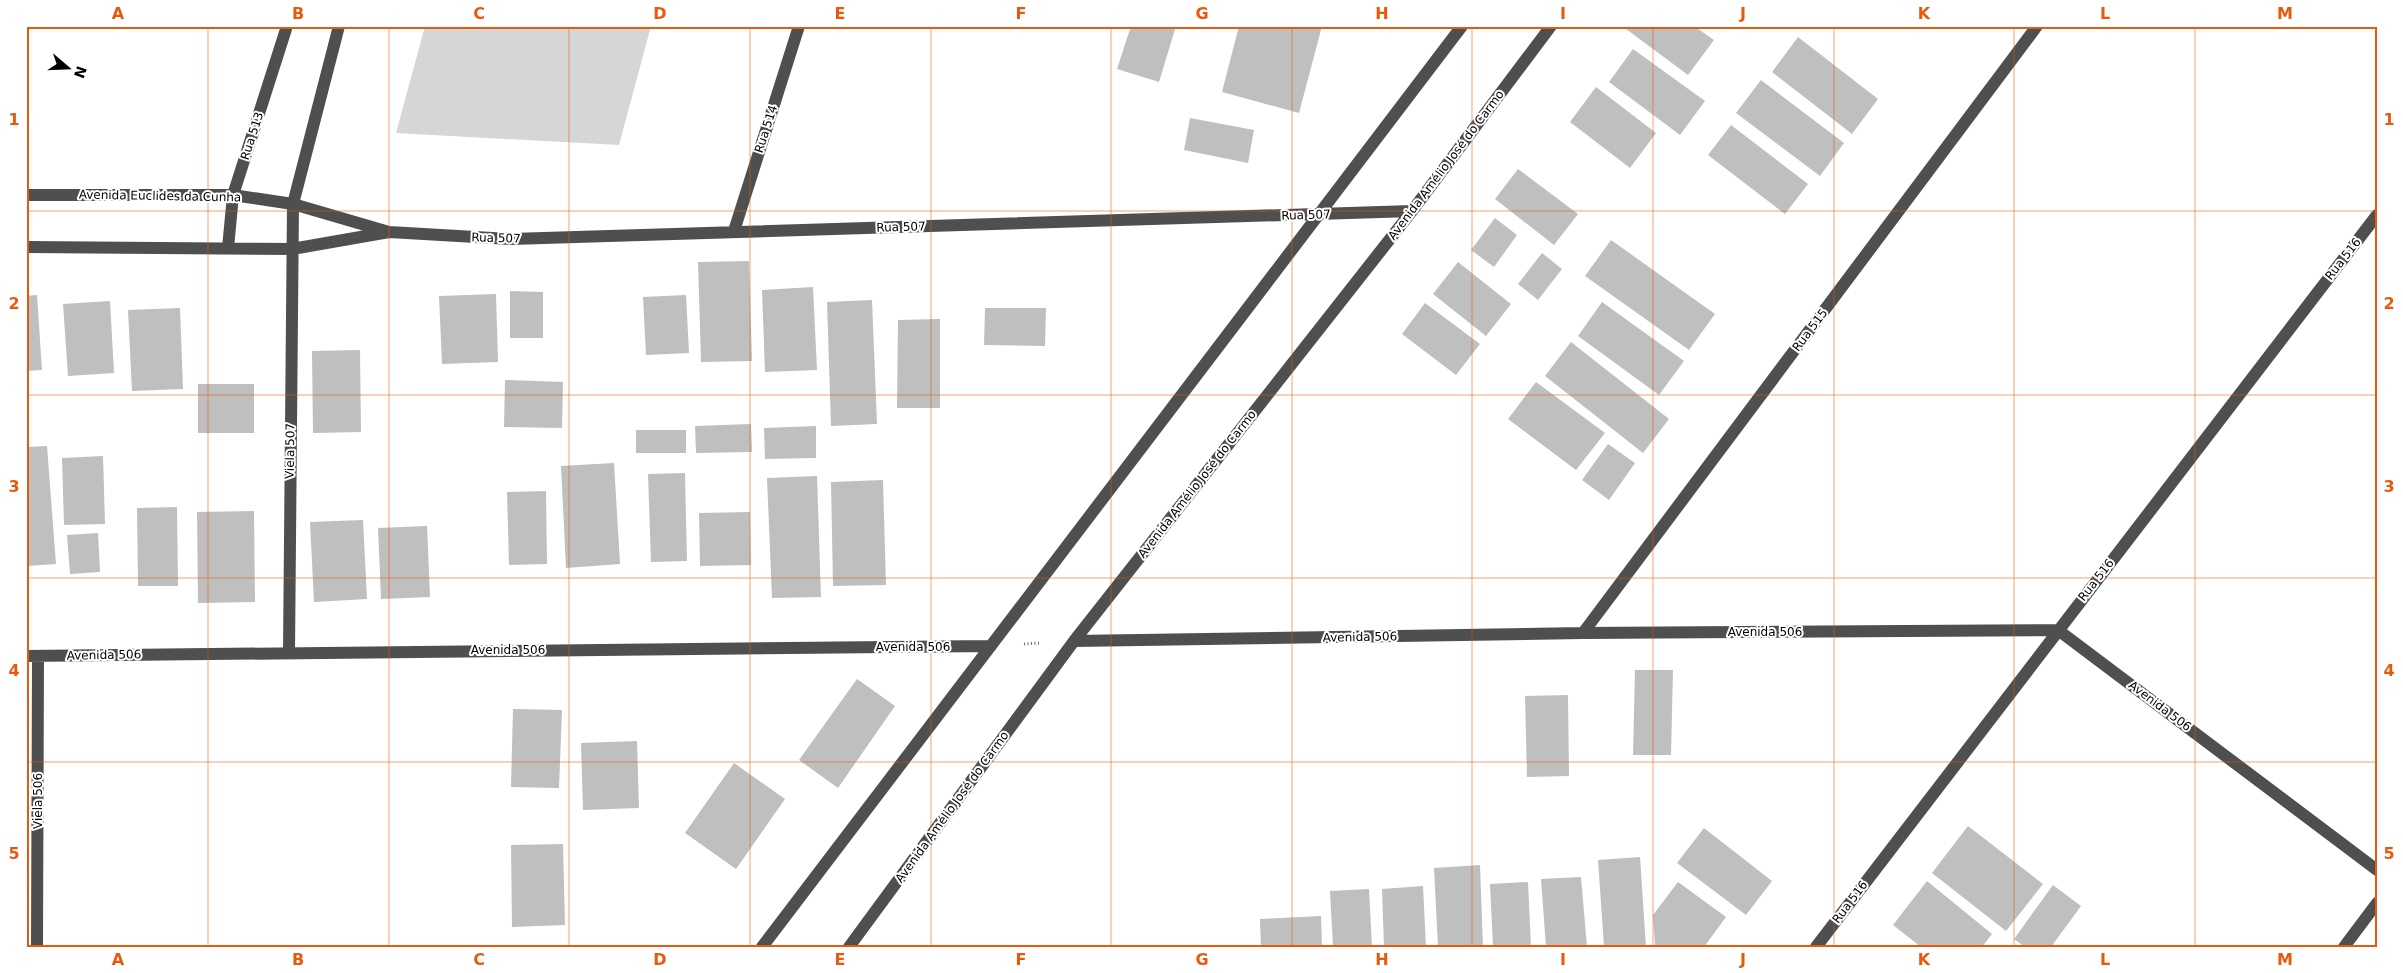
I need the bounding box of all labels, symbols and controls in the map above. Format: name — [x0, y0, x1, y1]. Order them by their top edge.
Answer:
text: A — [112, 4, 125, 23]
text: B — [292, 4, 304, 23]
text: C — [473, 4, 485, 23]
text: D — [653, 4, 667, 23]
text: E — [835, 4, 845, 23]
text: F — [1016, 4, 1026, 23]
text: G — [1195, 4, 1209, 23]
text: H — [1375, 4, 1389, 23]
text: I — [1560, 4, 1566, 23]
text: J — [1739, 4, 1746, 23]
text: K — [1918, 4, 1931, 23]
text: L — [2100, 4, 2110, 23]
text: M — [2277, 4, 2293, 23]
north arrow — [42, 42, 92, 92]
text: N — [71, 64, 90, 80]
street label: Avenida Amélio José do Carmo — [1385, 88, 1507, 242]
street label: Rua 514 — [752, 103, 780, 155]
text: 1 — [8, 110, 20, 129]
street label: Rua 513 — [238, 110, 266, 162]
text: 1 — [2383, 110, 2395, 129]
street label: Avenida Euclides da Cunha — [79, 188, 241, 204]
street label: Rua 507 — [1281, 207, 1331, 223]
street label: Rua 507 — [876, 219, 926, 235]
street label: Rua 507 — [471, 230, 521, 246]
street label: Rua 516 — [2322, 235, 2364, 283]
text: 2 — [8, 294, 20, 313]
text: 2 — [2383, 294, 2395, 313]
street label: Rua 515 — [1790, 306, 1830, 354]
street label: Avenida Amélio José do Carmo — [1135, 407, 1259, 561]
street label: Viela 507 — [283, 423, 297, 479]
text: 3 — [8, 477, 20, 496]
text: 3 — [2383, 477, 2395, 496]
street label: Rua 516 — [2075, 556, 2117, 604]
street label: Avenida 506 — [1728, 625, 1802, 639]
street label: Avenida 506 — [1323, 629, 1397, 645]
street label: Avenida 506 — [876, 640, 950, 654]
street label: Avenida 506 — [471, 643, 545, 657]
street label: Avenida 506 — [67, 647, 141, 663]
text: 4 — [8, 661, 20, 680]
text: 4 — [2383, 661, 2395, 680]
street label: Avenida 506 — [2126, 678, 2194, 734]
street label: Avenida Amélio José do Carmo — [892, 729, 1012, 885]
street label: Viela 506 — [31, 773, 45, 829]
text: 5 — [8, 844, 20, 863]
text: 5 — [2383, 844, 2395, 863]
street label: Rua 516 — [1830, 878, 1870, 926]
text: A — [112, 950, 125, 969]
text: B — [292, 950, 304, 969]
text: C — [473, 950, 485, 969]
text: D — [653, 950, 667, 969]
text: E — [835, 950, 845, 969]
text: F — [1016, 950, 1026, 969]
text: G — [1195, 950, 1209, 969]
text: H — [1375, 950, 1389, 969]
text: I — [1560, 950, 1566, 969]
text: J — [1739, 950, 1746, 969]
text: K — [1918, 950, 1931, 969]
text: L — [2100, 950, 2110, 969]
text: M — [2277, 950, 2293, 969]

